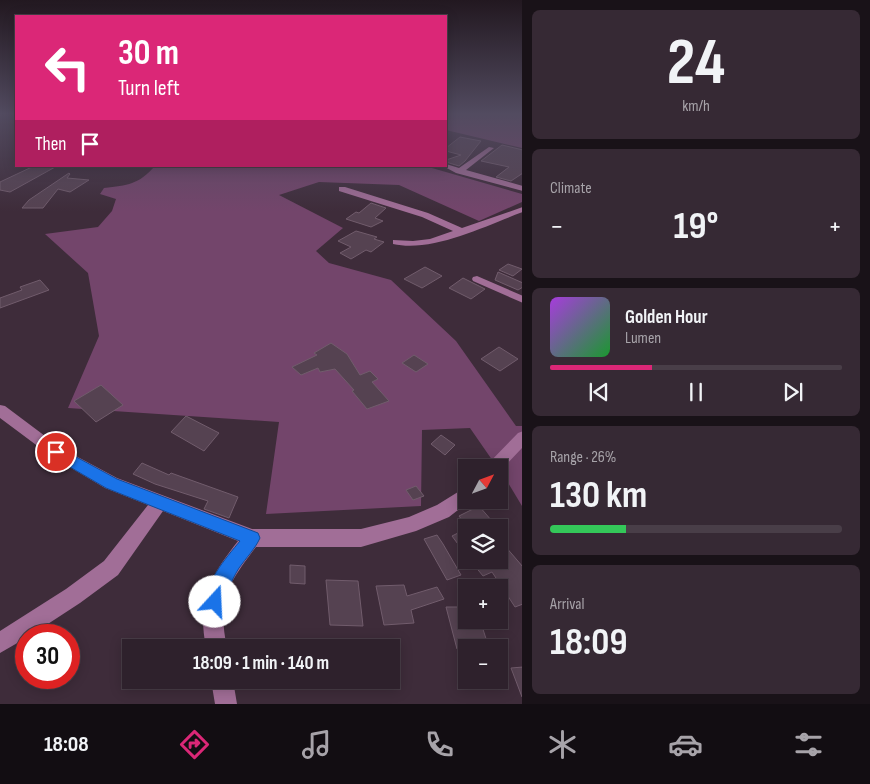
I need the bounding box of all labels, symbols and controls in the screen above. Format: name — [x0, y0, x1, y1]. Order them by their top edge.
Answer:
text: 24 — [667, 25, 725, 103]
text: 30 m — [118, 32, 179, 75]
icon: left — [35, 35, 100, 100]
text: Turn left — [118, 75, 180, 102]
text: km/h — [682, 97, 710, 116]
icon: arrive — [76, 130, 104, 158]
text: Then — [35, 133, 66, 156]
text: Climate — [550, 179, 592, 198]
text: 19° — [674, 204, 718, 249]
text: − — [550, 210, 564, 243]
text: + — [828, 210, 842, 243]
text: Golden Hour — [625, 306, 708, 329]
text: Lumen — [625, 329, 661, 348]
icon: previous — [585, 378, 613, 406]
icon: pause — [682, 378, 710, 406]
icon: next — [779, 378, 807, 406]
pin — [35, 431, 77, 473]
icon: arrive — [42, 438, 70, 466]
text: Range · 26% — [550, 448, 616, 467]
north arrow — [458, 459, 508, 509]
map controls — [458, 459, 508, 689]
text: 130 km — [550, 473, 647, 518]
button: layers — [458, 519, 508, 569]
position arrow — [188, 575, 240, 627]
button: + — [458, 579, 508, 629]
text: Arrival — [550, 595, 584, 614]
text: 18:09 — [550, 620, 627, 665]
speed limit sign: 30 — [15, 624, 80, 689]
button: − — [458, 639, 508, 689]
text: 18:09 · 1 min · 140 m — [193, 652, 329, 675]
icon: directions — [177, 727, 212, 762]
icon: music — [299, 727, 334, 762]
icon: phone — [422, 727, 457, 762]
icon: climate — [545, 727, 580, 762]
icon: car — [668, 727, 703, 762]
icon: filters — [791, 727, 826, 762]
text: 18:08 — [44, 731, 89, 758]

